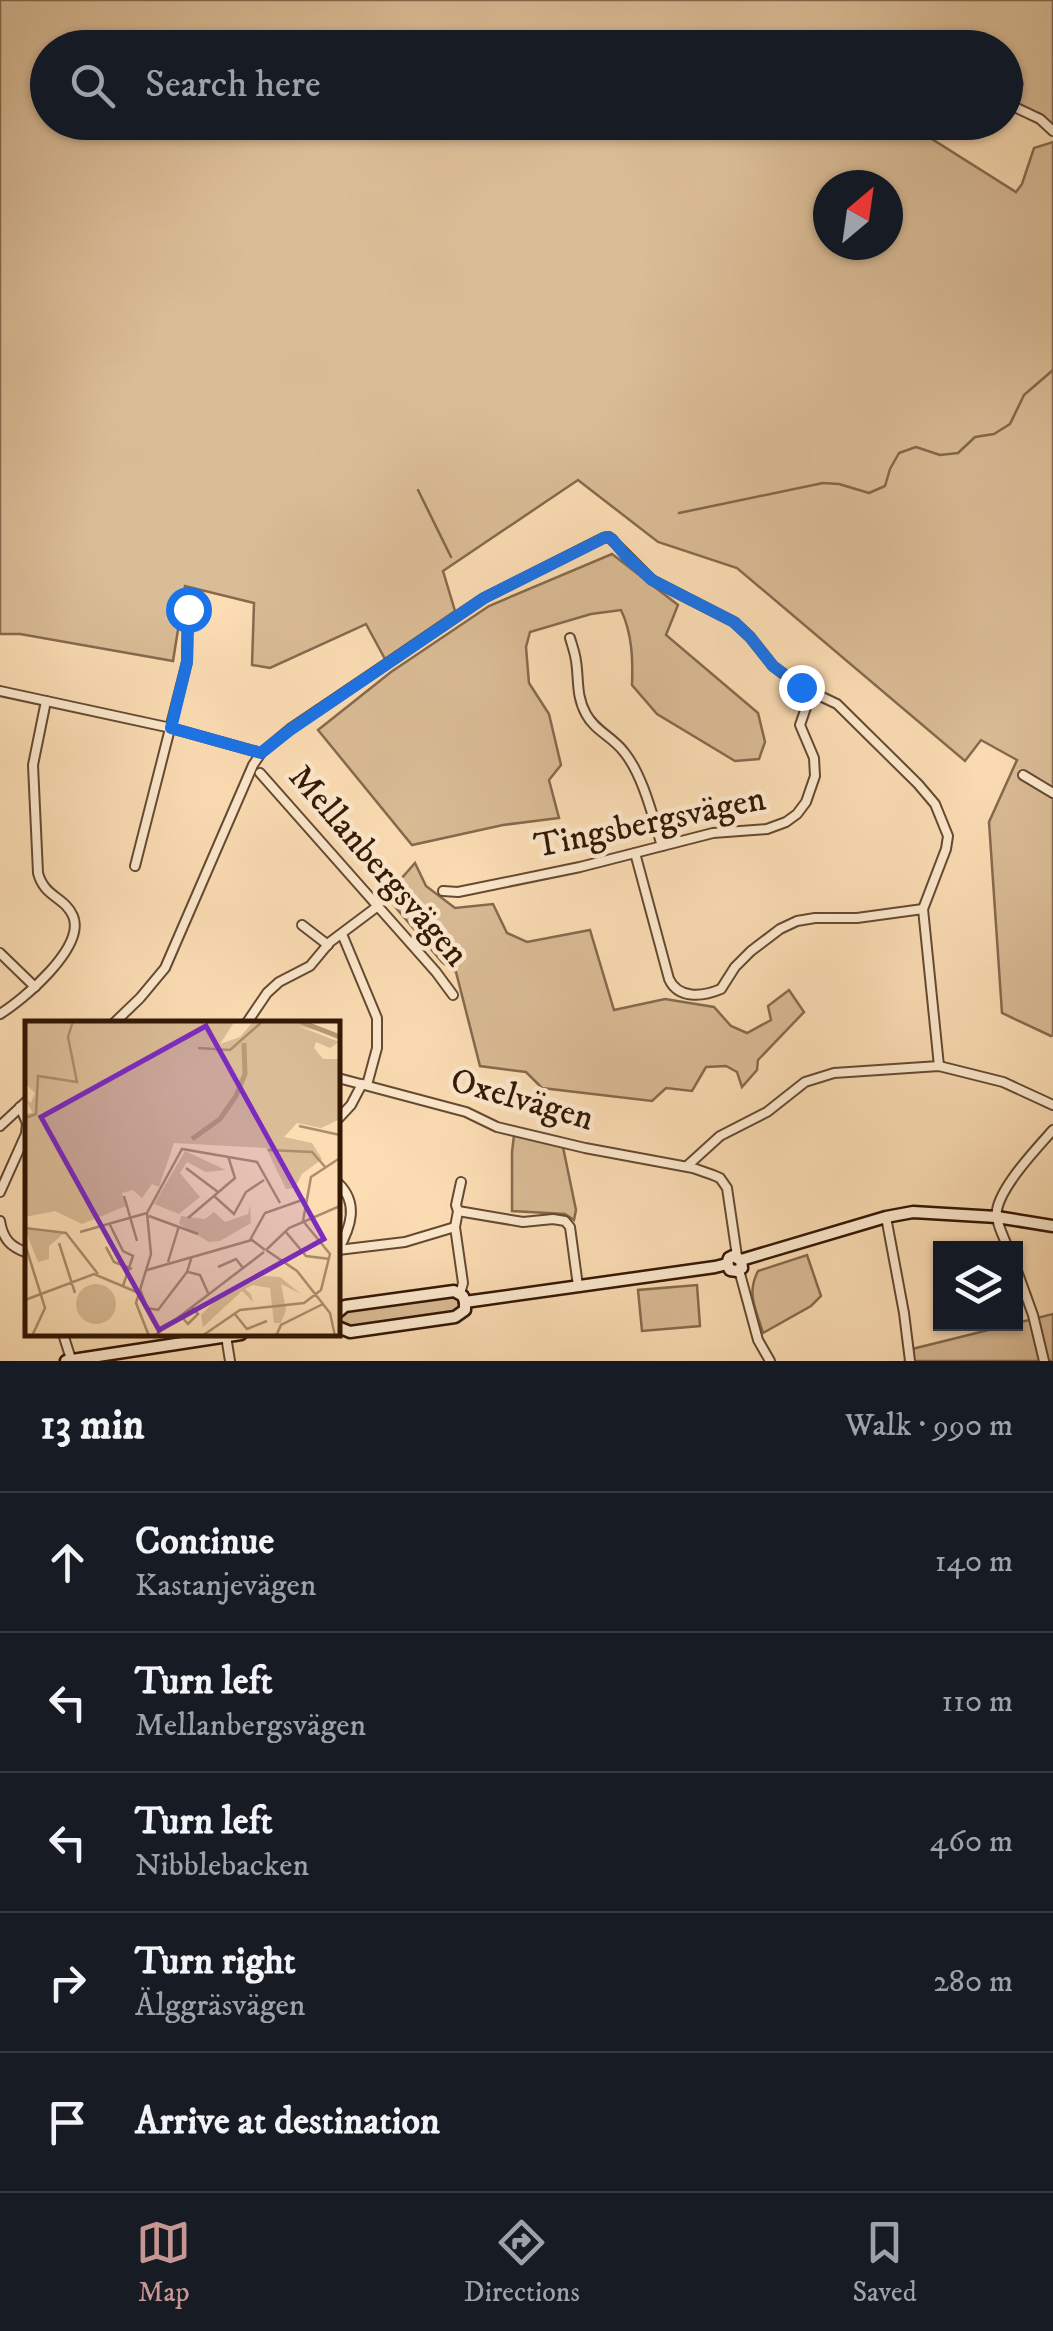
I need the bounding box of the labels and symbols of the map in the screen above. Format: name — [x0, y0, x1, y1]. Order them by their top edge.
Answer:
north arrow — [813, 170, 903, 260]
route start — [166, 587, 212, 633]
route end — [779, 665, 825, 711]
street label: Mellanbergsvägen — [278, 756, 478, 976]
street label: Tingsbergsvägen — [530, 777, 770, 869]
inset map — [25, 1021, 340, 1336]
street label: Oxelvägen — [445, 1059, 599, 1141]

